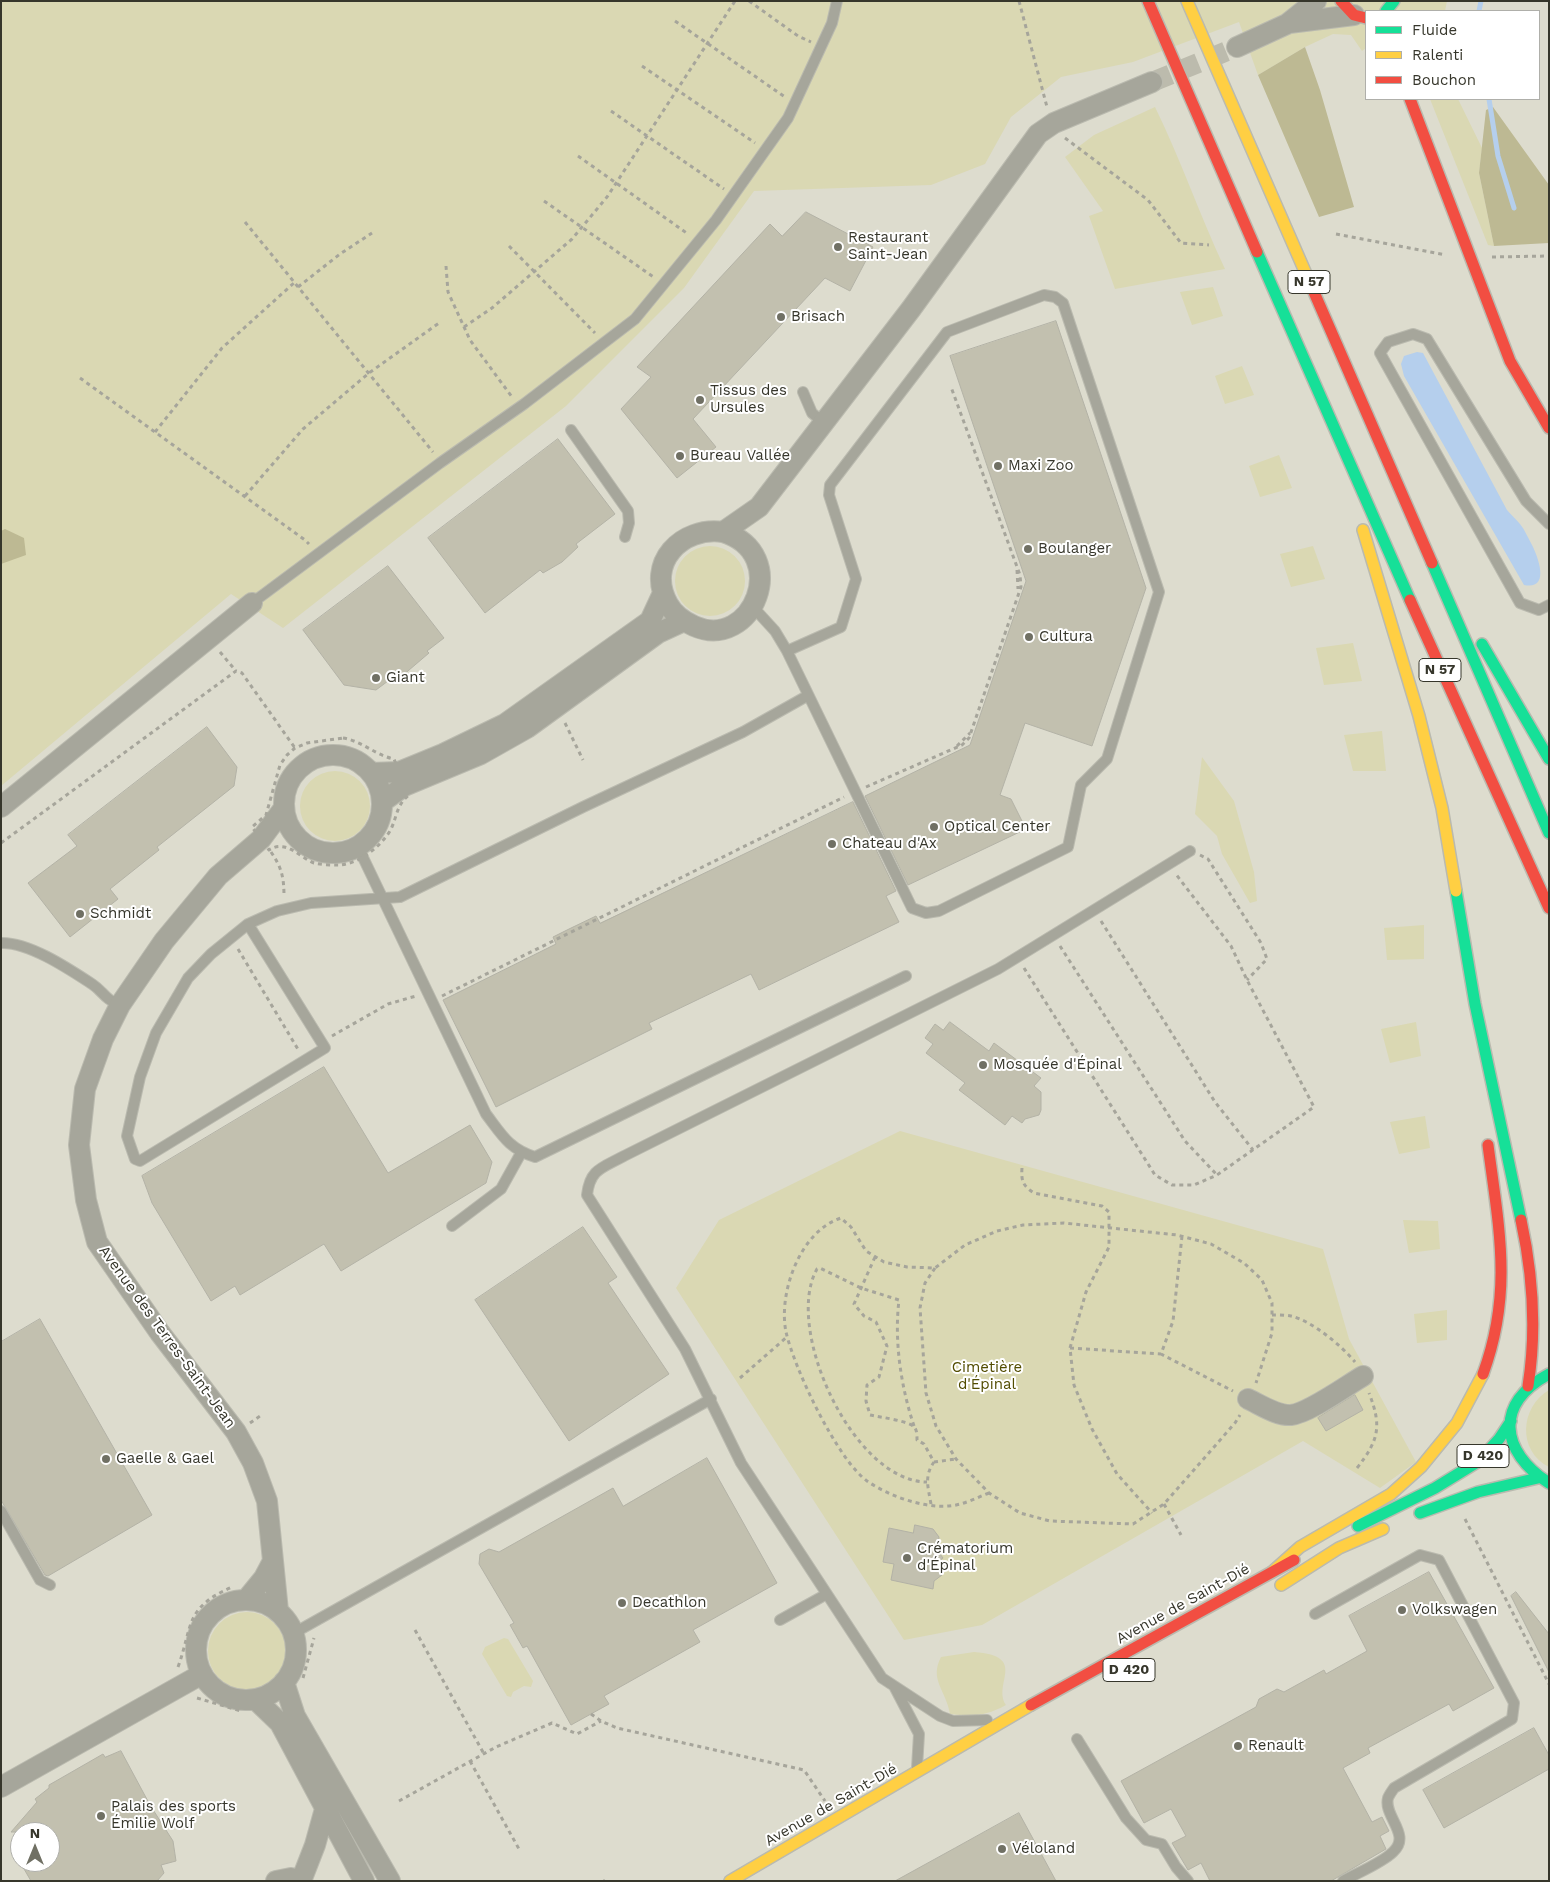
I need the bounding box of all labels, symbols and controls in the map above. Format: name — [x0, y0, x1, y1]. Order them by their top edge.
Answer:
legend — [1365, 10, 1540, 100]
text: Fluide — [1412, 21, 1457, 39]
text: Ralenti — [1412, 46, 1463, 64]
text: Bouchon — [1412, 71, 1476, 89]
place label: Restaurant Saint-Jean — [848, 229, 928, 264]
marker: Restaurant Saint-Jean — [832, 241, 844, 253]
road number: N 57 — [1288, 270, 1330, 294]
place label: Brisach — [791, 308, 845, 326]
marker: Brisach — [775, 311, 787, 323]
place label: Tissus des Ursules — [710, 382, 787, 417]
marker: Tissus des Ursules — [694, 394, 706, 406]
place label: Bureau Vallée — [690, 447, 790, 465]
marker: Bureau Vallée — [674, 450, 686, 462]
place label: Maxi Zoo — [1008, 457, 1073, 475]
marker: Maxi Zoo — [992, 460, 1004, 472]
place label: Boulanger — [1038, 540, 1111, 558]
marker: Boulanger — [1022, 543, 1034, 555]
place label: Cultura — [1039, 628, 1093, 646]
marker: Cultura — [1023, 631, 1035, 643]
road number: N 57 — [1419, 658, 1461, 682]
place label: Giant — [386, 669, 425, 687]
marker: Giant — [370, 672, 382, 684]
place label: Optical Center — [944, 818, 1050, 836]
marker: Optical Center — [928, 821, 940, 833]
place label: Chateau d'Ax — [842, 835, 937, 853]
marker: Chateau d'Ax — [826, 838, 838, 850]
place label: Schmidt — [90, 905, 151, 923]
marker: Schmidt — [74, 908, 86, 920]
place label: Mosquée d'Épinal — [993, 1056, 1122, 1074]
marker: Mosquée d'Épinal — [977, 1059, 989, 1071]
street label: Avenue des Terres-Saint-Jean — [95, 1242, 239, 1432]
park label: Cimetière d'Épinal — [952, 1359, 1022, 1394]
road number: D 420 — [1457, 1444, 1509, 1468]
place label: Gaelle & Gael — [116, 1450, 214, 1468]
marker: Gaelle & Gael — [100, 1453, 112, 1465]
place label: Crématorium d'Épinal — [917, 1540, 1013, 1575]
marker: Crématorium d'Épinal — [901, 1552, 913, 1564]
street label: Avenue de Saint-Dié — [1113, 1560, 1253, 1648]
place label: Decathlon — [632, 1594, 707, 1612]
marker: Decathlon — [616, 1597, 628, 1609]
place label: Volkswagen — [1412, 1601, 1497, 1619]
marker: Volkswagen — [1396, 1604, 1408, 1616]
road number: D 420 — [1103, 1658, 1155, 1682]
place label: Renault — [1248, 1737, 1304, 1755]
marker: Renault — [1232, 1740, 1244, 1752]
street label: Avenue de Saint-Dié — [762, 1760, 900, 1850]
place label: Palais des sports Émilie Wolf — [111, 1798, 236, 1833]
marker: Palais des sports Émilie Wolf — [95, 1810, 107, 1822]
north arrow — [10, 1822, 60, 1872]
text: N — [30, 1825, 40, 1841]
place label: Véloland — [1012, 1840, 1075, 1858]
marker: Véloland — [996, 1843, 1008, 1855]

